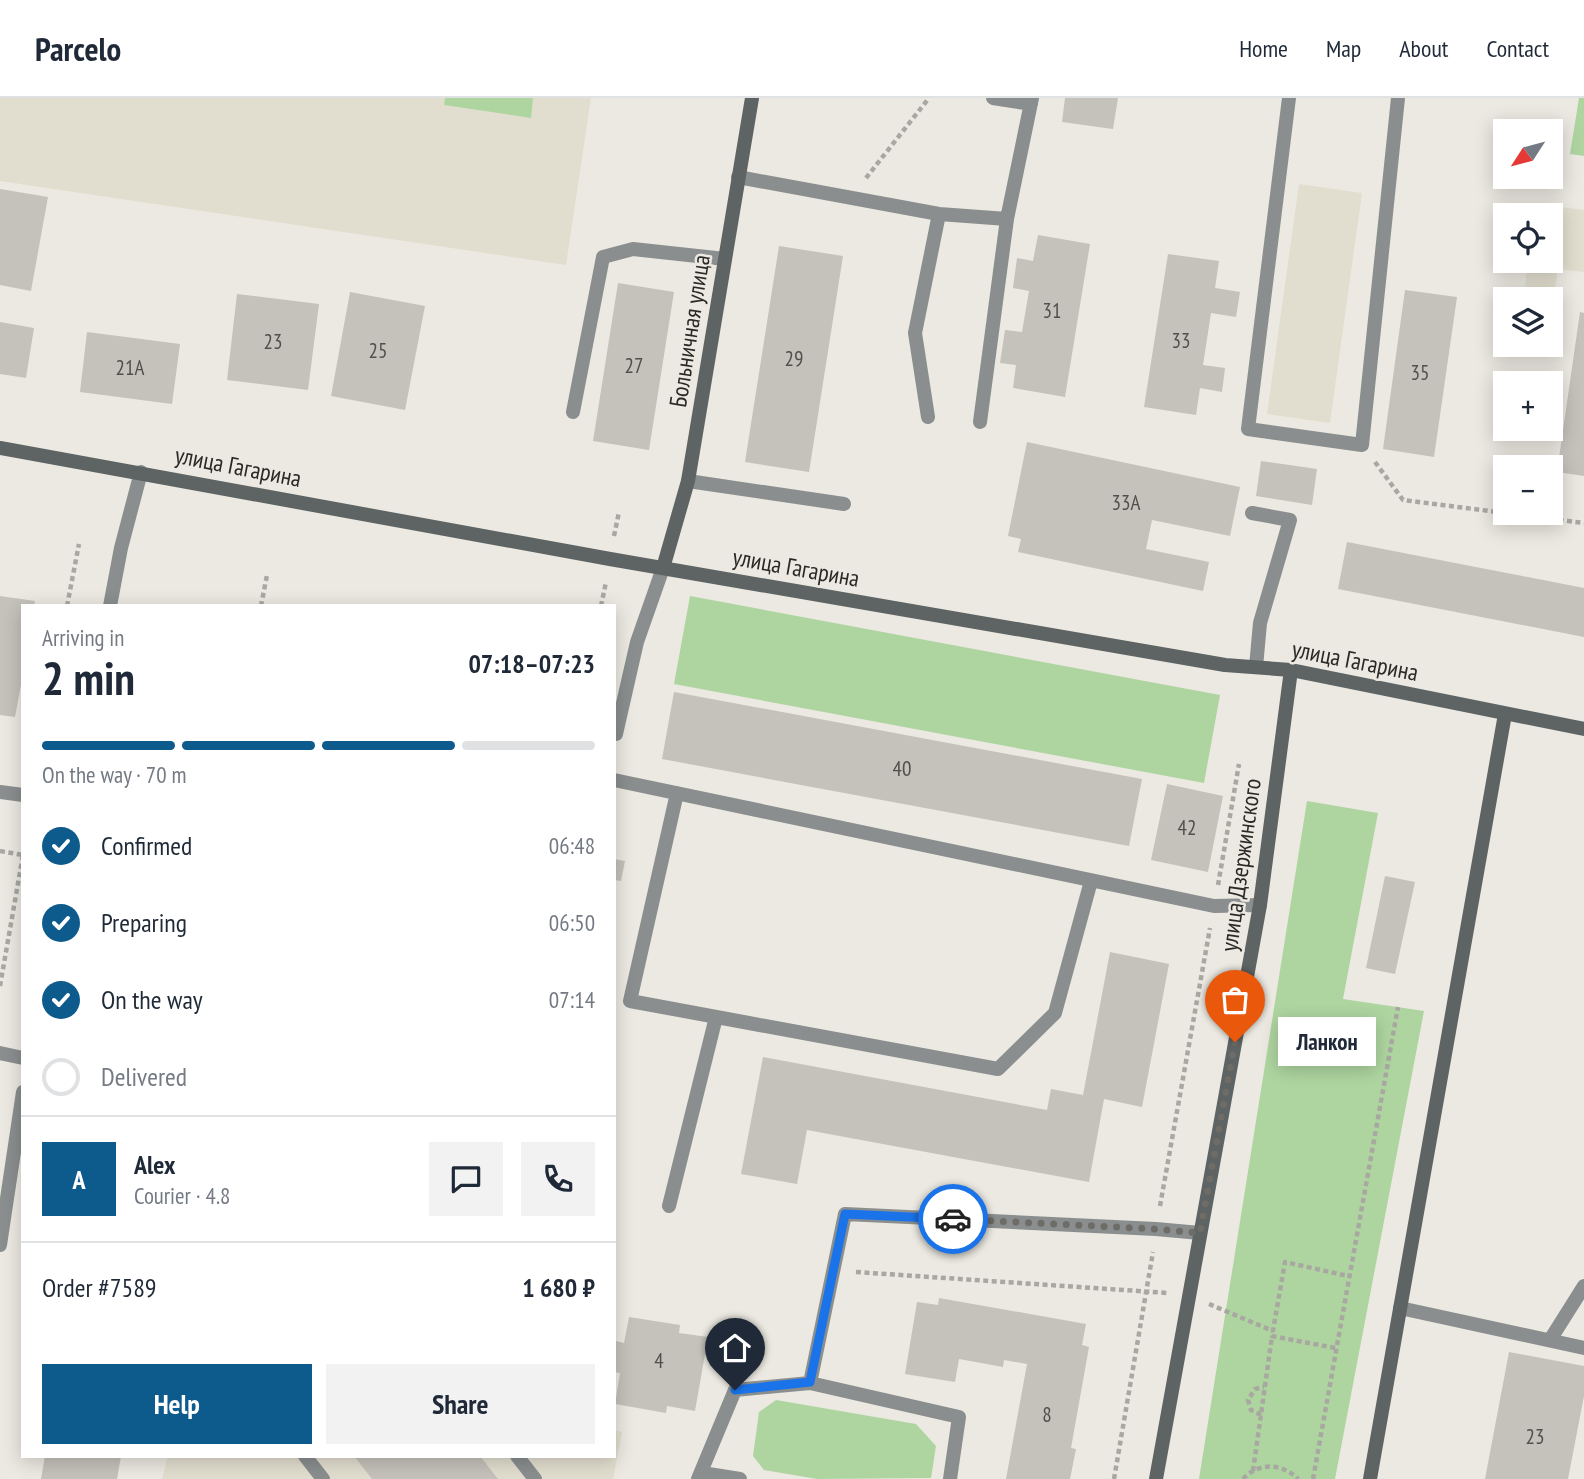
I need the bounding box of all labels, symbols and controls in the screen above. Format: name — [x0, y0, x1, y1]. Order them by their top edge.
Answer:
text: Parcelo — [35, 27, 121, 70]
text: Home — [1239, 33, 1288, 64]
text: Map — [1326, 33, 1361, 64]
text: About — [1399, 33, 1448, 64]
text: Contact — [1486, 33, 1549, 64]
north arrow — [1493, 119, 1563, 189]
map controls — [1493, 119, 1563, 525]
button: locate — [1493, 203, 1563, 273]
street label: Больничная улица — [662, 253, 717, 409]
button: layers — [1493, 287, 1563, 357]
house number: 31 — [1043, 297, 1061, 324]
house number: 33 — [1172, 327, 1190, 354]
house number: 23 — [264, 328, 282, 355]
house number: 25 — [369, 337, 387, 364]
house number: 29 — [785, 345, 803, 372]
house number: 27 — [625, 352, 643, 379]
house number: 21А — [116, 354, 144, 381]
house number: 35 — [1411, 359, 1429, 386]
button: + — [1493, 371, 1563, 441]
street label: улица Гагарина — [172, 439, 304, 494]
button: − — [1493, 455, 1563, 525]
house number: 33А — [1112, 489, 1140, 516]
street label: улица Гагарина — [730, 541, 862, 594]
text: Arriving in — [42, 623, 124, 652]
street label: улица Гагарина — [1289, 633, 1421, 688]
text: 07:18–07:23 — [468, 647, 595, 680]
text: 2 min — [42, 648, 135, 708]
house number: 40 — [893, 755, 911, 782]
text: On the way · 70 m — [42, 760, 186, 789]
street label: улица Дзержинского — [1213, 776, 1268, 954]
house number: 42 — [1178, 814, 1196, 841]
icon: check — [42, 827, 80, 865]
text: Confirmed — [101, 829, 192, 862]
text: 06:48 — [549, 831, 595, 860]
icon: check — [42, 904, 80, 942]
text: Preparing — [101, 906, 187, 939]
text: 06:50 — [549, 908, 595, 937]
pin — [1205, 970, 1265, 1042]
icon: check — [42, 981, 80, 1019]
icon: bag — [1216, 981, 1254, 1019]
text: On the way — [101, 983, 203, 1016]
text: 07:14 — [549, 985, 595, 1014]
callout: Ланкон — [1277, 1018, 1375, 1066]
text: Ланкон — [1296, 1027, 1358, 1056]
text: Delivered — [101, 1060, 187, 1093]
button: chat — [429, 1142, 503, 1216]
button: phone — [521, 1142, 595, 1216]
text: Alex — [134, 1148, 175, 1181]
text: A — [72, 1163, 86, 1196]
text: Courier · 4.8 — [134, 1181, 230, 1210]
courier — [918, 1184, 988, 1254]
icon: car — [934, 1200, 972, 1238]
text: Order #7589 — [42, 1271, 157, 1304]
text: 1 680 ₽ — [522, 1271, 595, 1304]
pin — [705, 1318, 765, 1390]
icon: home — [716, 1329, 754, 1367]
house number: 4 — [654, 1347, 664, 1374]
button: Help — [42, 1364, 312, 1444]
button: Share — [326, 1364, 595, 1444]
house number: 8 — [1042, 1401, 1052, 1428]
house number: 23 — [1526, 1423, 1544, 1450]

